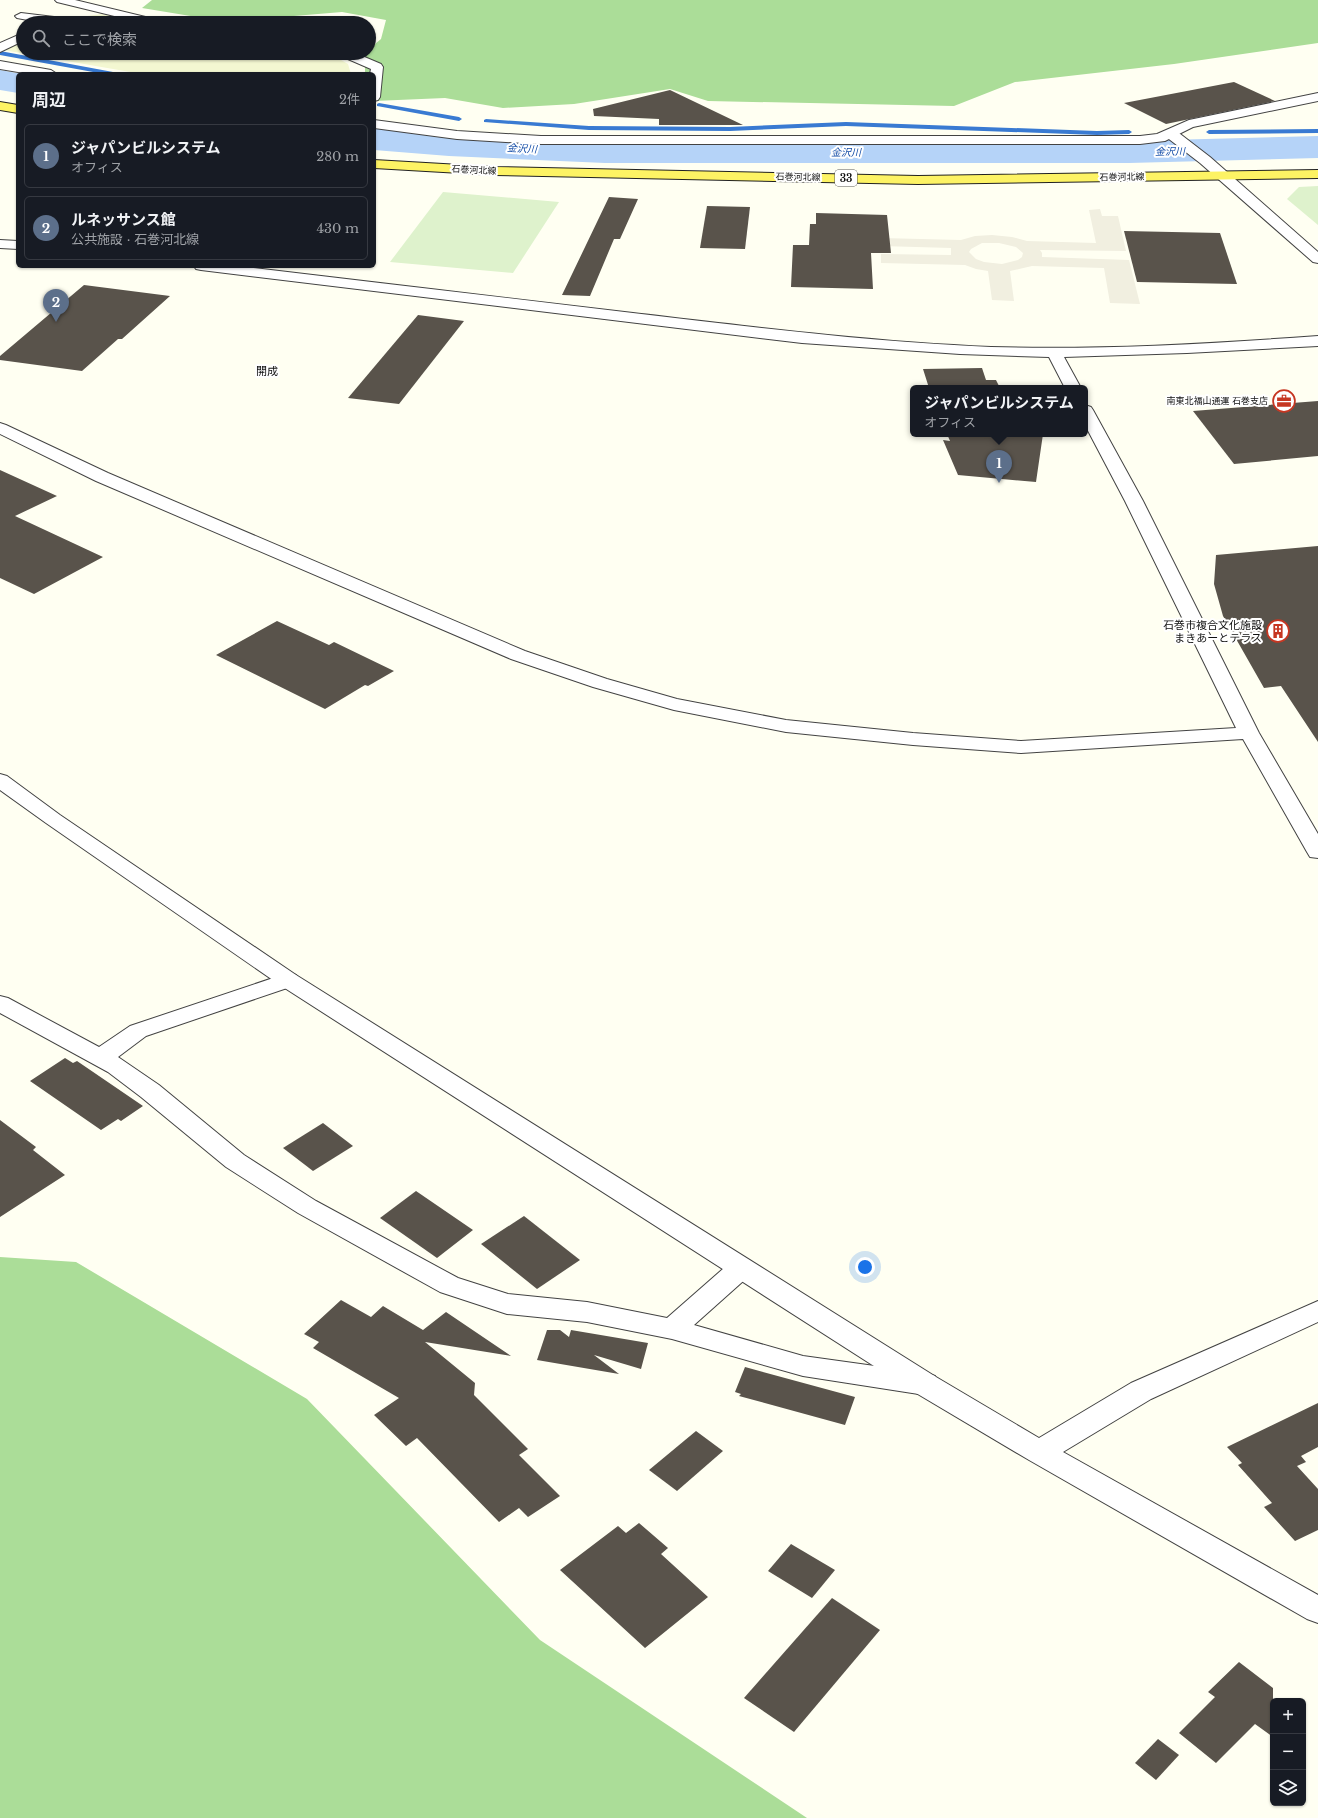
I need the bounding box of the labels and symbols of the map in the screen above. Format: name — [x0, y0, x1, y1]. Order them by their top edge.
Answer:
water label: 金沢川 — [507, 141, 538, 156]
water label: 金沢川 — [1155, 145, 1186, 158]
water label: 金沢川 — [831, 146, 862, 159]
street label: 石巻河北線 — [451, 163, 498, 176]
road number: 33 — [835, 170, 857, 186]
street label: 石巻河北線 — [775, 171, 822, 182]
street label: 石巻河北線 — [1099, 171, 1146, 182]
pin: 2 — [43, 289, 69, 322]
district label: 開成 — [256, 364, 278, 378]
office icon: 南東北福山通運 石巻支店 — [1271, 388, 1297, 414]
place label: 南東北福山通運 石巻支店 — [1166, 395, 1268, 406]
pin: 1 — [986, 450, 1012, 483]
place label: 石巻市複合文化施設 まきあーとテラス — [1163, 618, 1262, 645]
building icon: 石巻市複合文化施設 まきあーとテラス — [1265, 618, 1291, 644]
your location — [855, 1257, 875, 1277]

